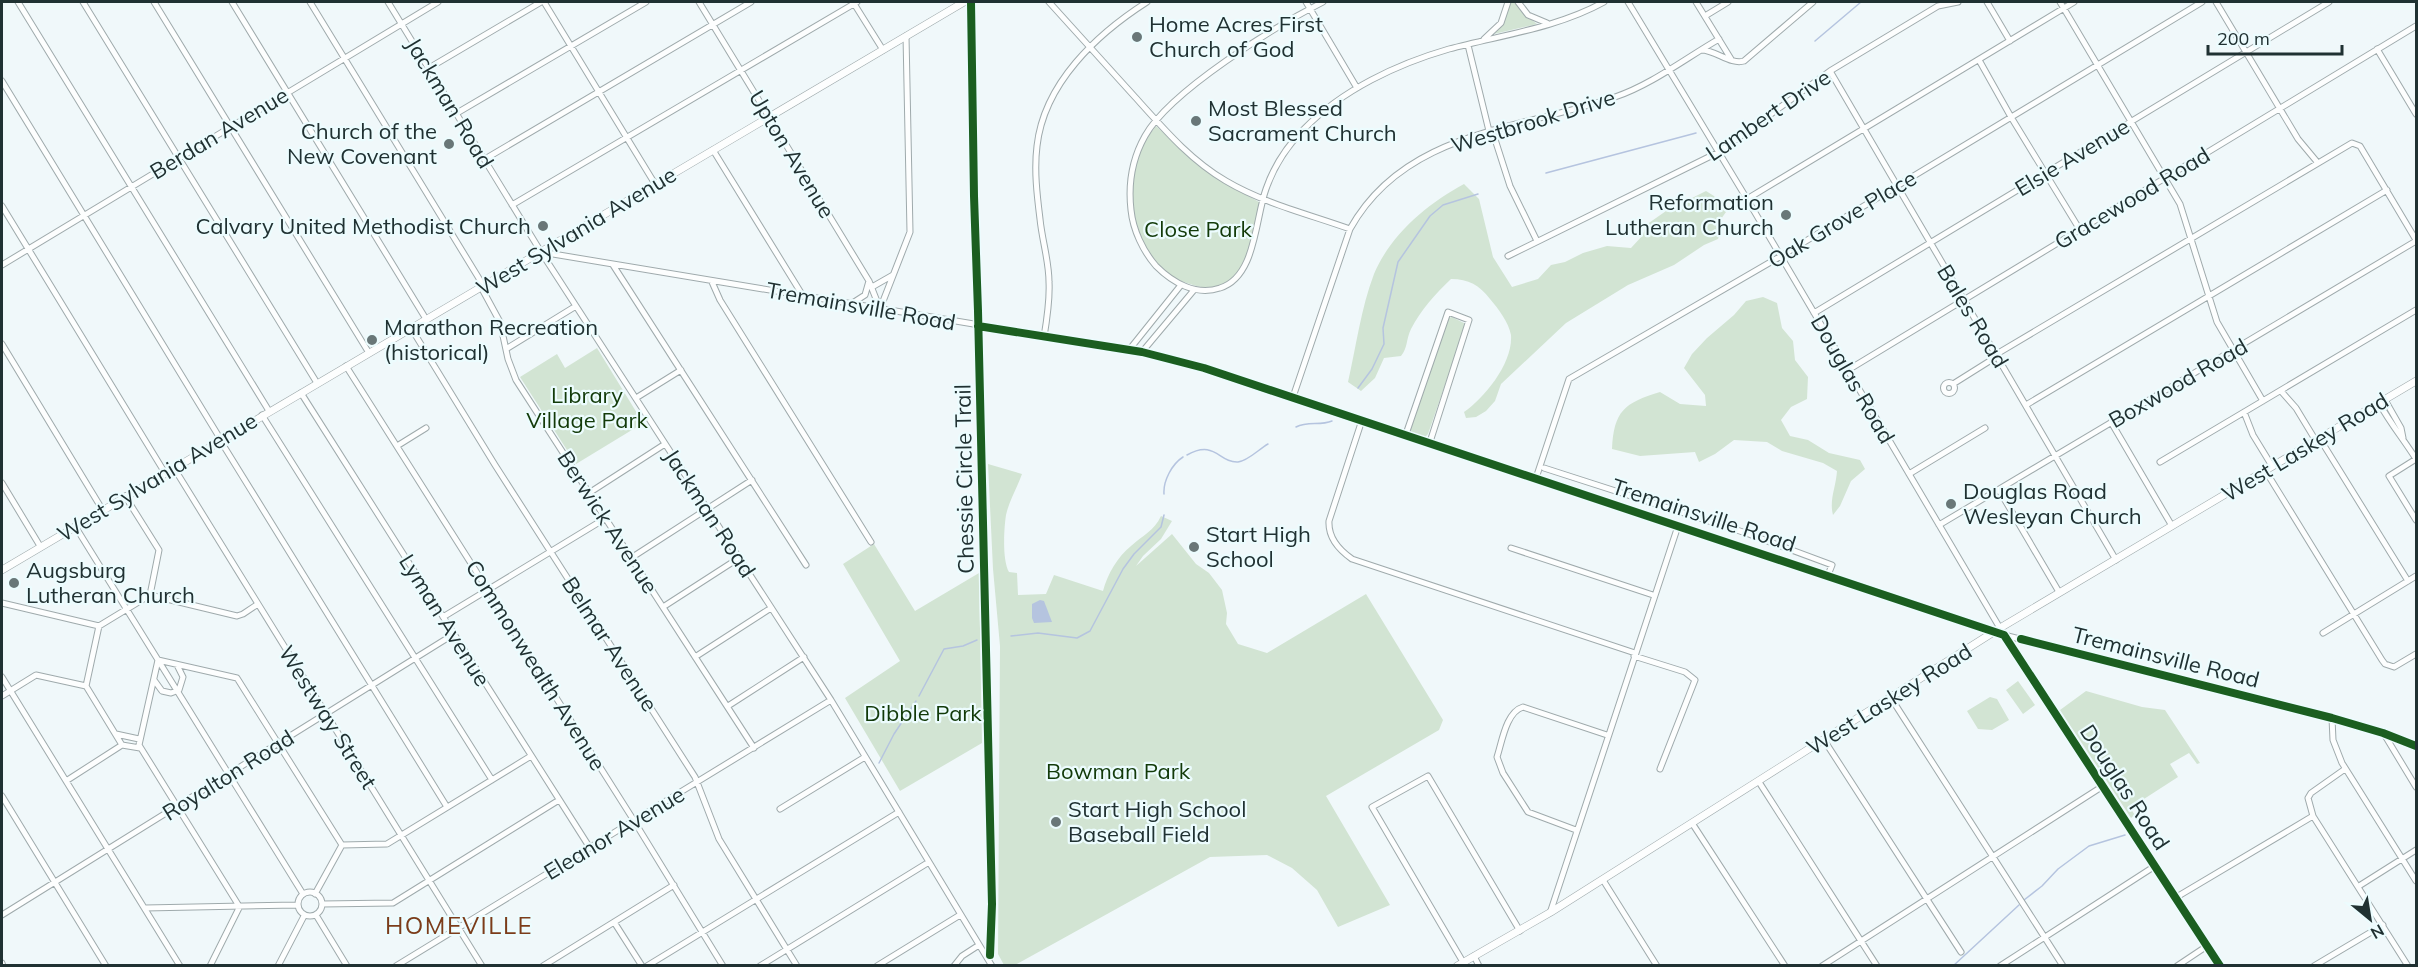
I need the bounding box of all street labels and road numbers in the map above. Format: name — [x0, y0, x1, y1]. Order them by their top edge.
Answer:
street label: Jackman Road — [400, 32, 500, 174]
street label: Lambert Drive — [1700, 63, 1836, 167]
street label: Berdan Avenue — [145, 81, 293, 185]
street label: Westbrook Drive — [1448, 83, 1618, 159]
street label: Upton Avenue — [743, 85, 841, 223]
street label: Elsie Avenue — [2010, 112, 2134, 202]
street label: Gracewood Road — [2049, 141, 2215, 255]
street label: West Sylvania Avenue — [471, 160, 681, 302]
street label: Oak Grove Place — [1763, 164, 1921, 274]
street label: Bales Road — [1931, 259, 2015, 373]
street label: Tremainsville Road — [764, 276, 958, 336]
street label: Douglas Road — [1805, 310, 1901, 448]
street label: Boxwood Road — [2104, 332, 2252, 434]
street label: Chessie Circle Trail — [948, 384, 980, 574]
street label: West Laskey Road — [2216, 386, 2394, 508]
street label: West Sylvania Avenue — [52, 406, 262, 548]
street label: Jackman Road — [658, 443, 762, 583]
street label: Berwick Avenue — [551, 445, 665, 599]
street label: Tremainsville Road — [1608, 472, 1800, 558]
street label: Lyman Avenue — [393, 549, 497, 691]
street label: Commonwealth Avenue — [460, 554, 612, 776]
street label: Belmar Avenue — [556, 571, 664, 717]
street label: Tremainsville Road — [2070, 620, 2262, 694]
street label: West Laskey Road — [1801, 637, 1977, 761]
street label: Westway Street — [273, 640, 383, 794]
street label: Douglas Road — [2074, 719, 2176, 855]
street label: Royalton Road — [157, 723, 299, 827]
street label: Eleanor Avenue — [539, 780, 689, 886]

